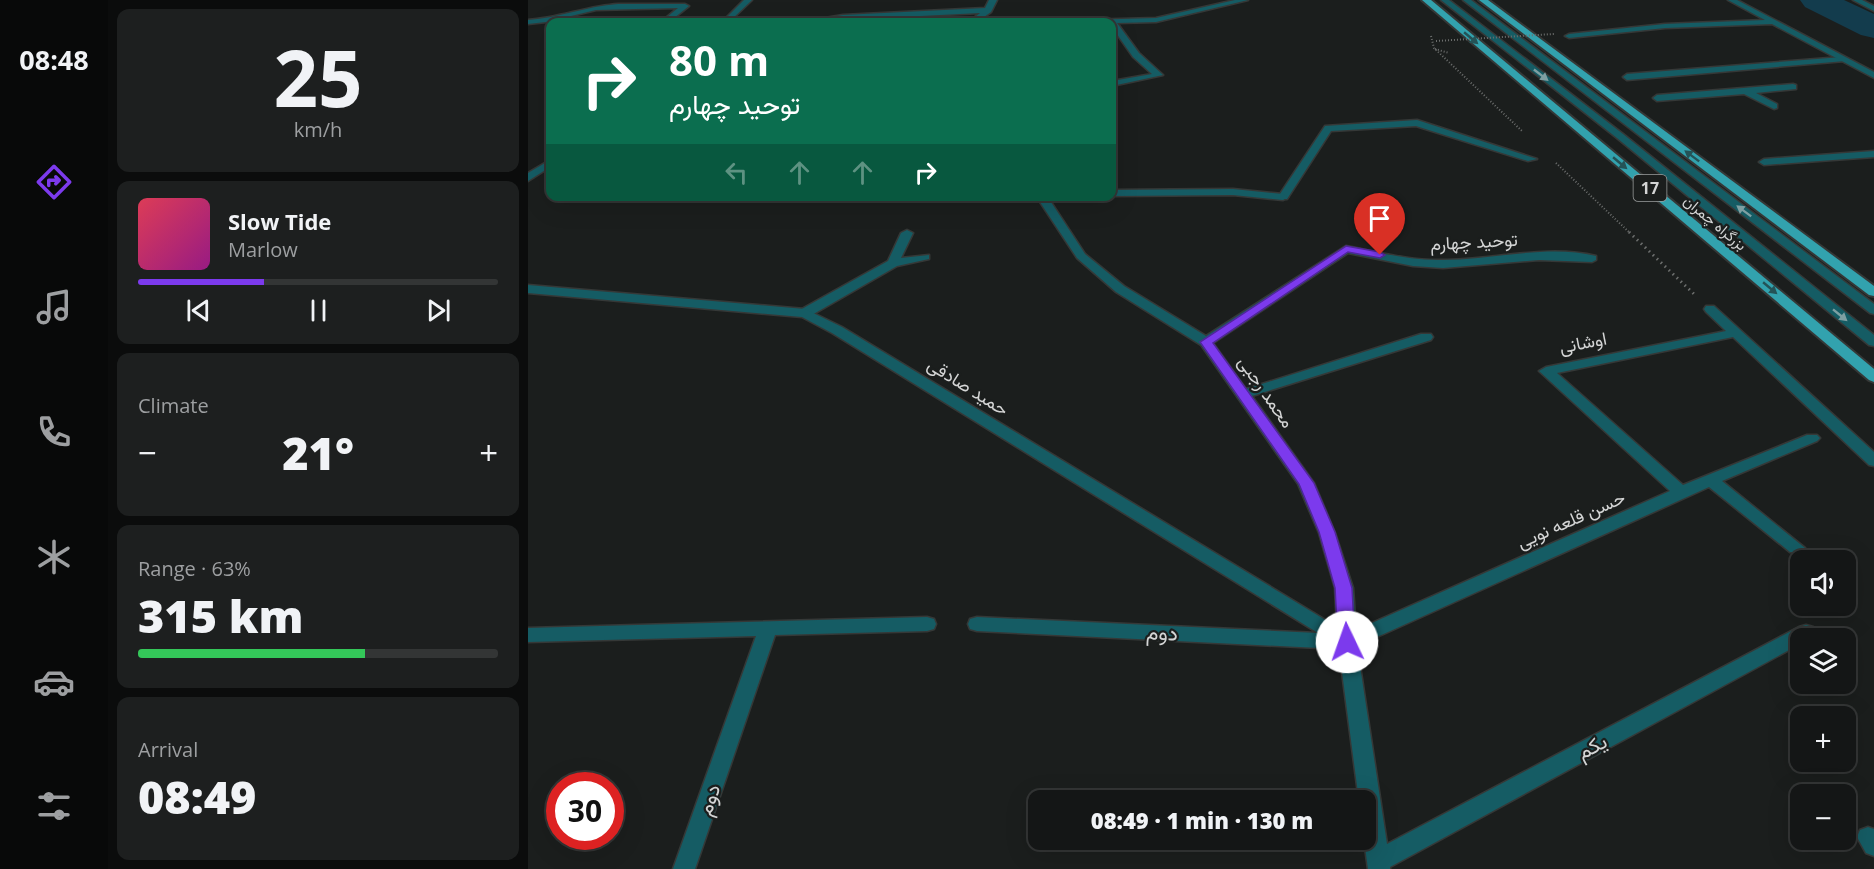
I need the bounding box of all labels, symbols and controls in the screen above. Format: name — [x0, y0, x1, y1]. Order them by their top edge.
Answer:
text: 25 — [273, 24, 363, 130]
text: 80 m — [669, 31, 769, 88]
one-way arrow — [1463, 31, 1478, 43]
text: 08:48 — [19, 41, 89, 78]
icon: right — [570, 42, 648, 120]
one-way arrow — [1532, 69, 1548, 81]
text: توحید چهارم — [669, 85, 800, 122]
text: km/h — [294, 116, 342, 143]
one-way arrow — [1685, 151, 1700, 163]
icon: left — [720, 156, 753, 189]
icon: ahead — [783, 156, 816, 189]
icon: ahead — [846, 156, 879, 189]
icon: right — [909, 156, 942, 189]
one-way arrow — [1612, 156, 1628, 169]
icon: directions — [33, 161, 75, 203]
road number: 17 — [1634, 175, 1666, 201]
street label: بزرگراه چمران — [1679, 190, 1751, 255]
pin — [1354, 193, 1405, 255]
icon: arrive — [1363, 202, 1396, 235]
one-way arrow — [1736, 205, 1751, 217]
text: Slow Tide — [228, 206, 331, 236]
street label: توحید چهارم — [1430, 227, 1518, 256]
text: Marlow — [228, 236, 298, 263]
one-way arrow — [1762, 281, 1778, 294]
icon: music — [33, 286, 75, 328]
icon: previous — [182, 294, 215, 327]
icon: pause — [302, 294, 335, 327]
icon: next — [422, 294, 455, 327]
one-way arrow — [1833, 309, 1848, 321]
street label: اوشانی — [1557, 326, 1609, 358]
street label: محمد رجبی — [1233, 351, 1300, 432]
street label: حمید صادقی — [923, 352, 1014, 421]
text: Climate — [138, 392, 209, 419]
icon: phone — [33, 411, 75, 453]
text: 21° — [282, 422, 354, 483]
text: − — [138, 430, 157, 475]
text: + — [479, 430, 498, 475]
street label: حسن قلعه نویی — [1513, 485, 1628, 554]
icon: climate — [33, 536, 75, 578]
map controls — [1790, 550, 1856, 850]
button: sound — [1790, 550, 1856, 616]
text: Range · 63% — [138, 555, 251, 582]
text: 315 km — [138, 585, 303, 646]
position arrow — [1315, 610, 1379, 674]
street label: دوم — [1145, 617, 1179, 648]
button: layers — [1790, 628, 1856, 694]
icon: car — [33, 661, 75, 703]
button: + — [1790, 706, 1856, 772]
street label: یکم — [1571, 727, 1612, 767]
text: Arrival — [138, 736, 198, 763]
text: 08:49 — [138, 766, 256, 827]
speed limit sign: 30 — [546, 772, 624, 850]
street label: دوم — [690, 780, 727, 820]
button: − — [1790, 784, 1856, 850]
icon: filters — [33, 785, 75, 827]
text: 08:49 · 1 min · 130 m — [1091, 805, 1313, 835]

